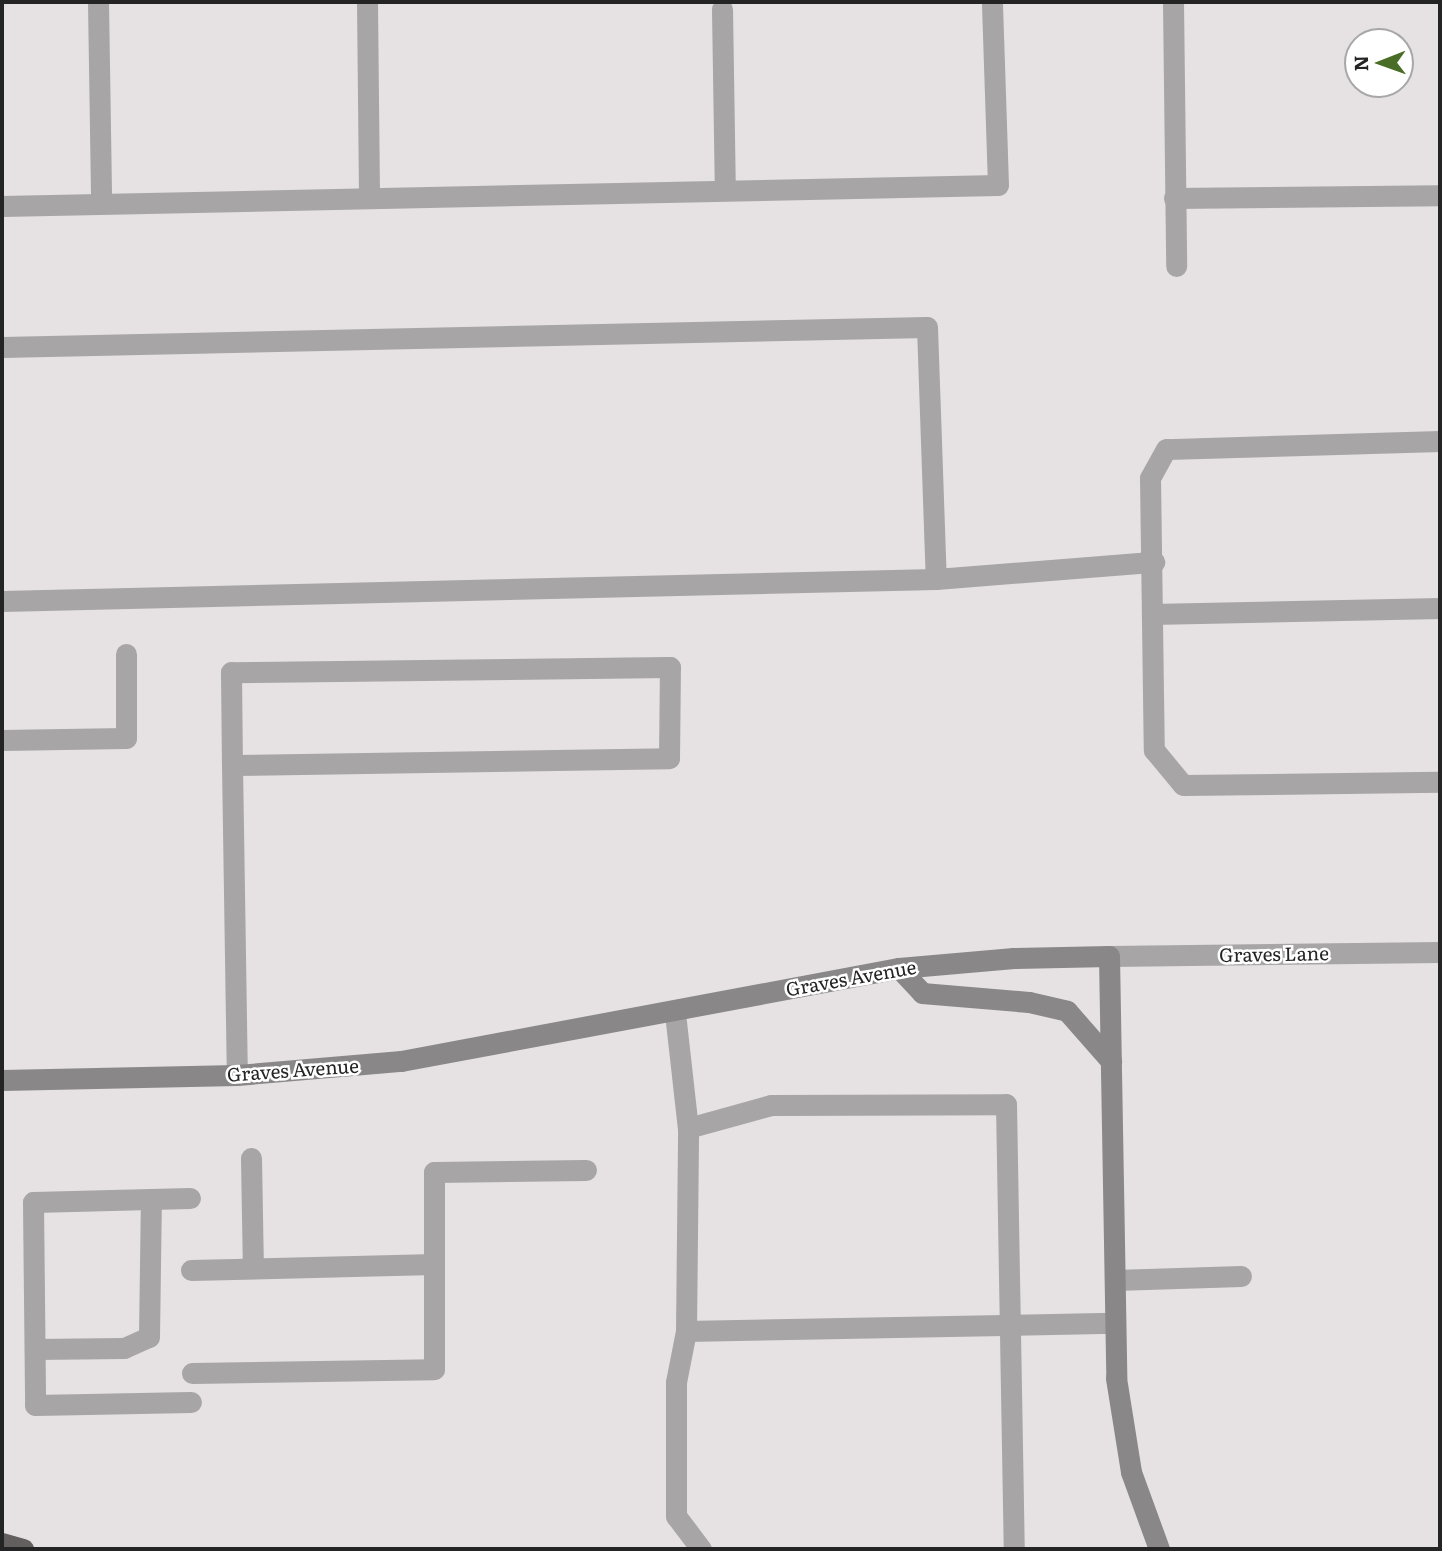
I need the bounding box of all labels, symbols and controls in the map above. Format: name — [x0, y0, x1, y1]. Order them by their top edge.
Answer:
north arrow — [1344, 28, 1414, 98]
text: N — [1346, 55, 1374, 72]
street label: Graves Lane — [1219, 942, 1329, 966]
street label: Graves Avenue — [784, 955, 918, 1001]
street label: Graves Avenue — [226, 1054, 360, 1086]

